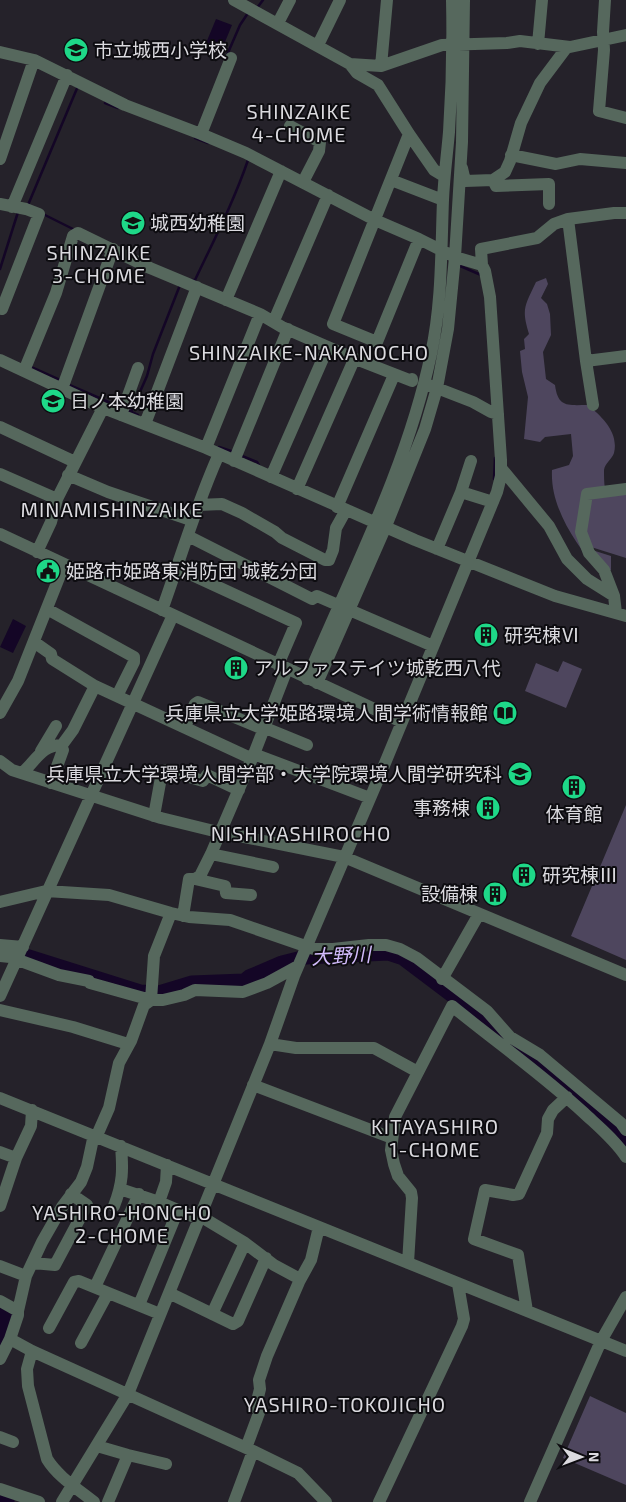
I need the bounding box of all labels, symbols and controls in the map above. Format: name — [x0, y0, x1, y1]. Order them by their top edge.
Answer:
school or university icon: 市立城西小学校 — [63, 37, 89, 63]
place label: 市立城西小学校 — [94, 38, 227, 61]
district label: SHINZAIKE 4-CHOME — [247, 99, 351, 146]
school or university icon: 城西幼稚園 — [120, 210, 146, 236]
place label: 城西幼稚園 — [150, 211, 245, 234]
district label: SHINZAIKE 3-CHOME — [47, 240, 151, 287]
district label: SHINZAIKE-NAKANOCHO — [189, 340, 429, 364]
school or university icon: 日ノ本幼稚園 — [40, 388, 66, 414]
place label: 日ノ本幼稚園 — [70, 389, 184, 412]
district label: MINAMISHINZAIKE — [21, 497, 203, 521]
public building icon: 姫路市姫路東消防団 城乾分団 — [35, 558, 61, 584]
place label: 姫路市姫路東消防団 城乾分団 — [66, 559, 317, 582]
building icon: 研究棟Ⅵ — [473, 622, 499, 648]
place label: 研究棟Ⅵ — [504, 623, 580, 646]
building icon: アルファステイツ城乾西八代 — [223, 655, 249, 681]
place label: アルファステイツ城乾西八代 — [254, 656, 501, 679]
library icon: 兵庫県立大学姫路環境人間学術情報館 — [492, 700, 518, 726]
place label: 兵庫県立大学姫路環境人間学術情報館 — [165, 701, 488, 724]
school or university icon: 兵庫県立大学環境人間学部・大学院環境人間学研究科 — [507, 761, 533, 787]
place label: 兵庫県立大学環境人間学部・大学院環境人間学研究科 — [46, 762, 502, 785]
building icon: 体育館 — [561, 774, 587, 800]
building icon: 事務棟 — [475, 795, 501, 821]
place label: 事務棟 — [413, 796, 470, 819]
place label: 体育館 — [545, 802, 603, 825]
district label: NISHIYASHIROCHO — [211, 821, 391, 845]
building icon: 研究棟Ⅲ — [511, 862, 537, 888]
place label: 研究棟Ⅲ — [542, 863, 618, 886]
building icon: 設備棟 — [482, 881, 508, 907]
place label: 設備棟 — [421, 882, 478, 905]
water label: 大野川 — [310, 941, 374, 969]
district label: KITAYASHIRO 1-CHOME — [371, 1114, 499, 1161]
district label: YASHIRO-HONCHO 2-CHOME — [32, 1200, 212, 1247]
district label: YASHIRO-TOKOJICHO — [244, 1392, 446, 1416]
north arrow — [556, 1432, 606, 1482]
text: N — [586, 1452, 603, 1462]

